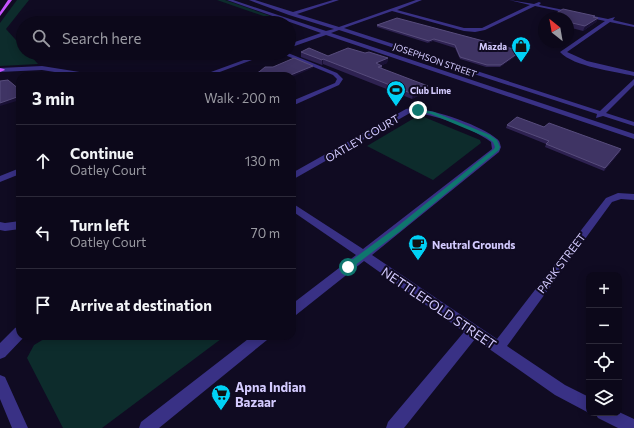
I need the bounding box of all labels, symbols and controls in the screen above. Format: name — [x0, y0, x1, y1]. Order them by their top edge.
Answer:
north arrow — [538, 12, 574, 48]
search box — [16, 16, 296, 60]
icon: search — [30, 27, 52, 49]
text: Search here — [62, 29, 141, 47]
shop icon: Mazda — [510, 35, 532, 63]
street label: JOSEPHSON STREET — [392, 41, 478, 80]
place label: Mazda — [479, 41, 507, 52]
sports icon: Club Lime — [385, 79, 407, 107]
place label: Club Lime — [410, 85, 451, 96]
text: 3 min — [32, 88, 75, 109]
text: Walk · 200 m — [204, 90, 280, 106]
route end — [409, 101, 427, 119]
street label: OATLEY COURT — [323, 112, 401, 164]
text: Continue — [70, 144, 134, 162]
icon: ahead — [32, 150, 54, 172]
text: 130 m — [245, 153, 280, 169]
text: Oatley Court — [70, 162, 146, 178]
text: Turn left — [70, 216, 129, 234]
icon: left — [32, 222, 54, 244]
text: 70 m — [251, 225, 280, 241]
street label: PARK STREET — [534, 230, 588, 296]
cafe icon: Neutral Grounds — [407, 233, 429, 261]
text: Oatley Court — [70, 234, 146, 250]
place label: Neutral Grounds — [432, 238, 515, 251]
route start — [339, 258, 357, 276]
street label: NETTLEFOLD STREET — [378, 264, 500, 352]
map controls — [586, 272, 622, 416]
button: + — [586, 272, 622, 308]
icon: arrive — [32, 294, 54, 316]
text: Arrive at destination — [70, 296, 212, 314]
button: − — [586, 308, 622, 344]
button: locate — [586, 344, 622, 380]
place label: Apna Indian Bazaar — [235, 379, 306, 410]
button: layers — [586, 380, 622, 416]
supermarket icon: Apna Indian Bazaar — [210, 383, 232, 411]

